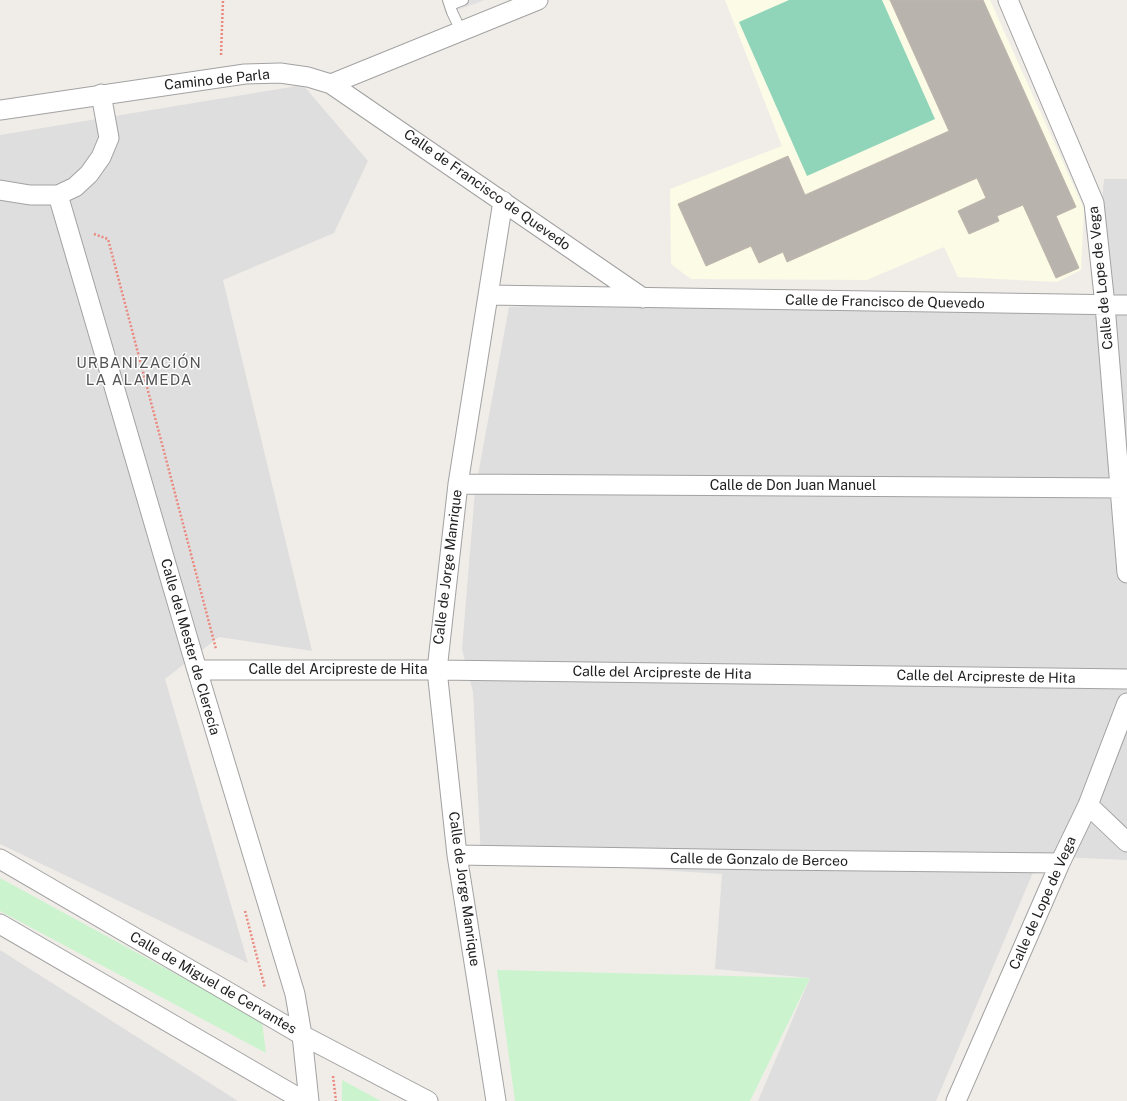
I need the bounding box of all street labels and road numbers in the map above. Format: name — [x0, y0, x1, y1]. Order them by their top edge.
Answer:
street label: Camino de Parla — [163, 66, 271, 94]
street label: Calle de Francisco de Quevedo — [400, 126, 574, 254]
street label: Calle de Lope de Vega — [1085, 205, 1117, 351]
street label: Calle de Francisco de Quevedo — [785, 292, 985, 312]
street label: Calle de Don Juan Manuel — [710, 478, 876, 494]
street label: Calle de Jorge Manrique — [430, 488, 466, 646]
street label: Calle del Mester de Clerecía — [157, 557, 223, 737]
street label: Calle del Arcipreste de Hita — [249, 662, 427, 678]
street label: Calle del Arcipreste de Hita — [572, 663, 752, 683]
street label: Calle del Arcipreste de Hita — [896, 667, 1076, 687]
street label: Calle de Jorge Manrique — [445, 811, 483, 967]
street label: Calle de Lope de Vega — [1006, 834, 1080, 972]
street label: Calle de Gonzalo de Berceo — [670, 850, 848, 870]
street label: Calle de Miguel de Cervantes — [127, 928, 299, 1038]

